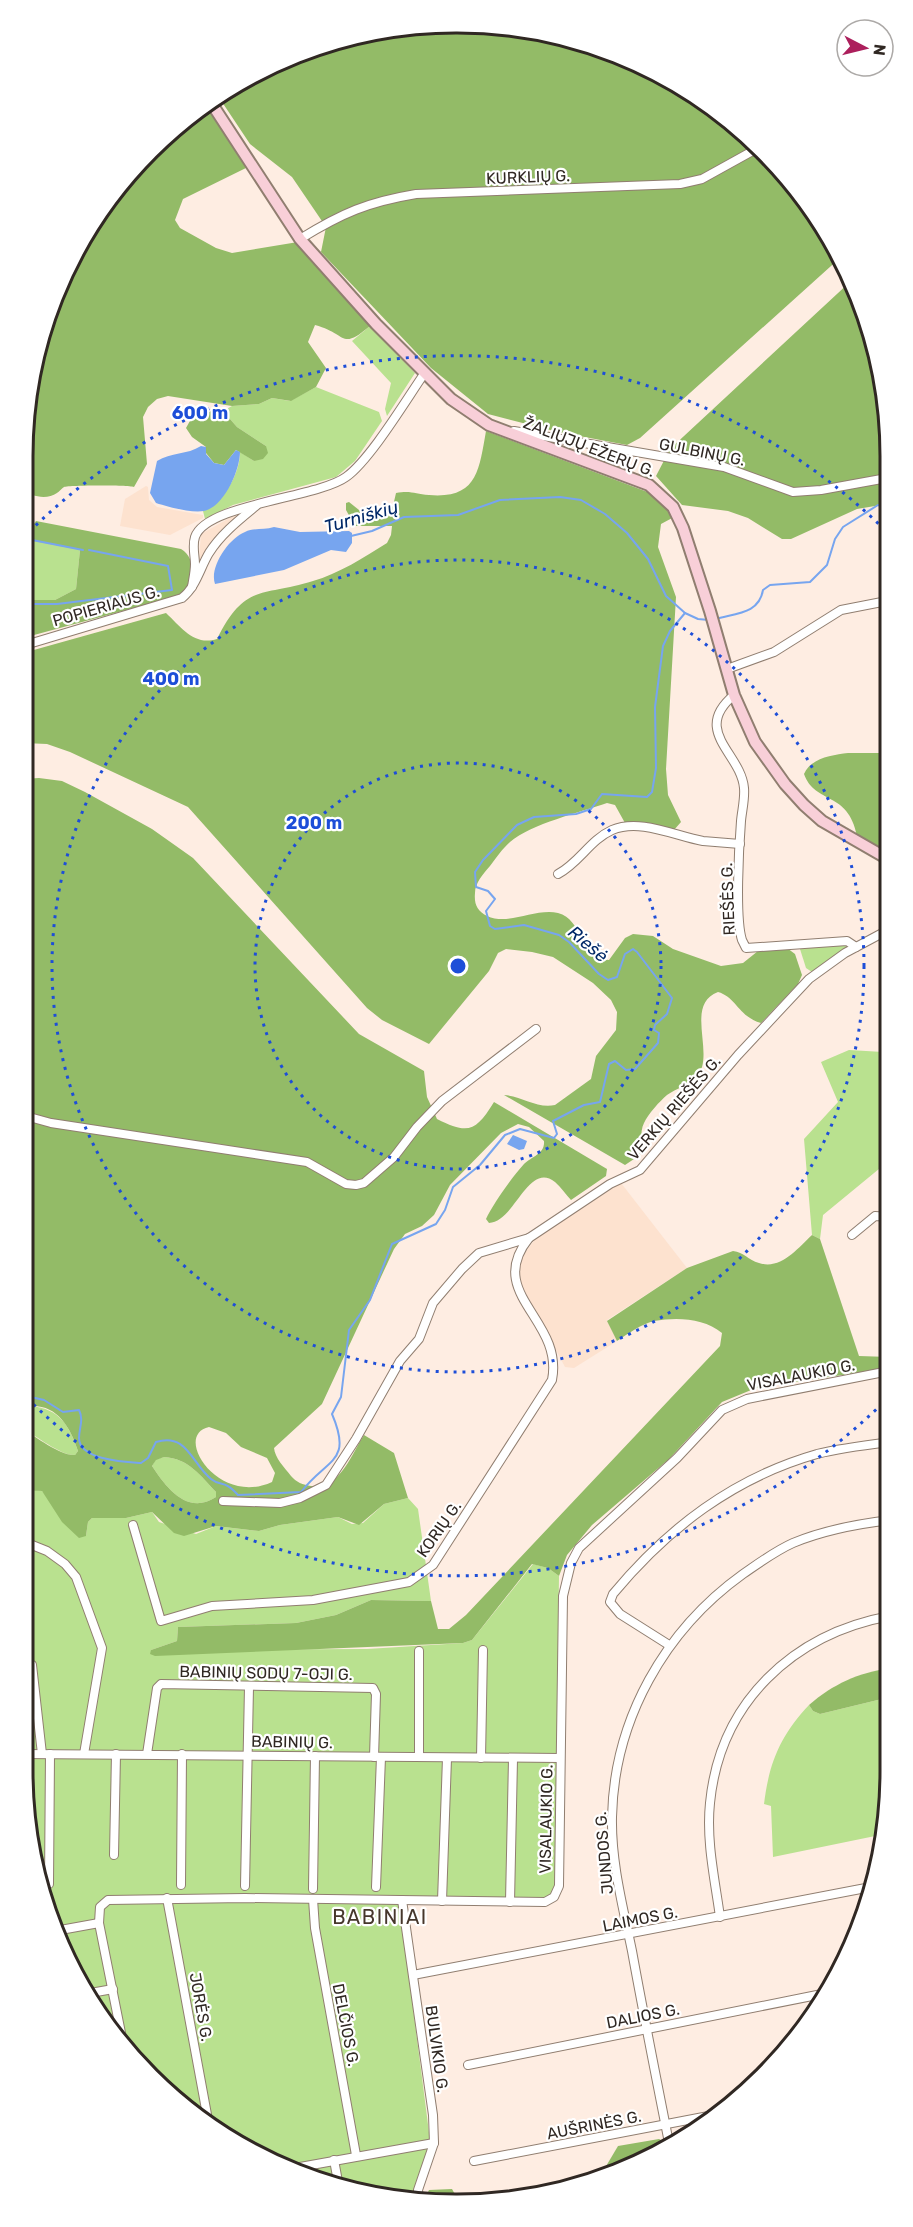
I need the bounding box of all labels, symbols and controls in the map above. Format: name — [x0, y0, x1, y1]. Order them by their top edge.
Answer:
north arrow — [835, 18, 895, 78]
text: N — [869, 43, 890, 57]
street label: KURKLIŲ G. — [486, 166, 570, 188]
text: 600 m — [172, 402, 228, 424]
street label: ŽALIŲJŲ EŽERŲ G. — [520, 413, 658, 481]
street label: GULBINŲ G. — [657, 434, 747, 470]
water label: Turniškių — [321, 496, 401, 538]
street label: POPIERIAUS G. — [50, 582, 162, 630]
text: 400 m — [142, 668, 200, 690]
text: 200 m — [286, 812, 342, 834]
street label: RIEŠĖS G. — [716, 862, 739, 936]
water label: Riešė — [564, 921, 612, 967]
centre of rings — [448, 956, 468, 976]
street label: VERKIŲ RIEŠĖS G. — [623, 1051, 725, 1164]
street label: VISALAUKIO G. — [745, 1355, 857, 1395]
street label: KORIŲ G. — [413, 1497, 465, 1561]
street label: BABINIŲ SODŲ 7-OJI G. — [179, 1662, 353, 1684]
street label: BABINIŲ G. — [251, 1732, 333, 1752]
street label: VISALAUKIO G. — [536, 1764, 556, 1874]
street label: JUNDOS G. — [591, 1811, 617, 1895]
street label: LAIMOS G. — [601, 1902, 679, 1936]
district label: BABINIAI — [332, 1905, 428, 1929]
street label: JORĖS G. — [186, 1971, 216, 2043]
street label: DELČIOS G. — [329, 1982, 364, 2068]
street label: DALIOS G. — [605, 2000, 681, 2032]
street label: BULVIKIO G. — [421, 2004, 453, 2094]
street label: AUŠRINĖS G. — [545, 2106, 643, 2143]

